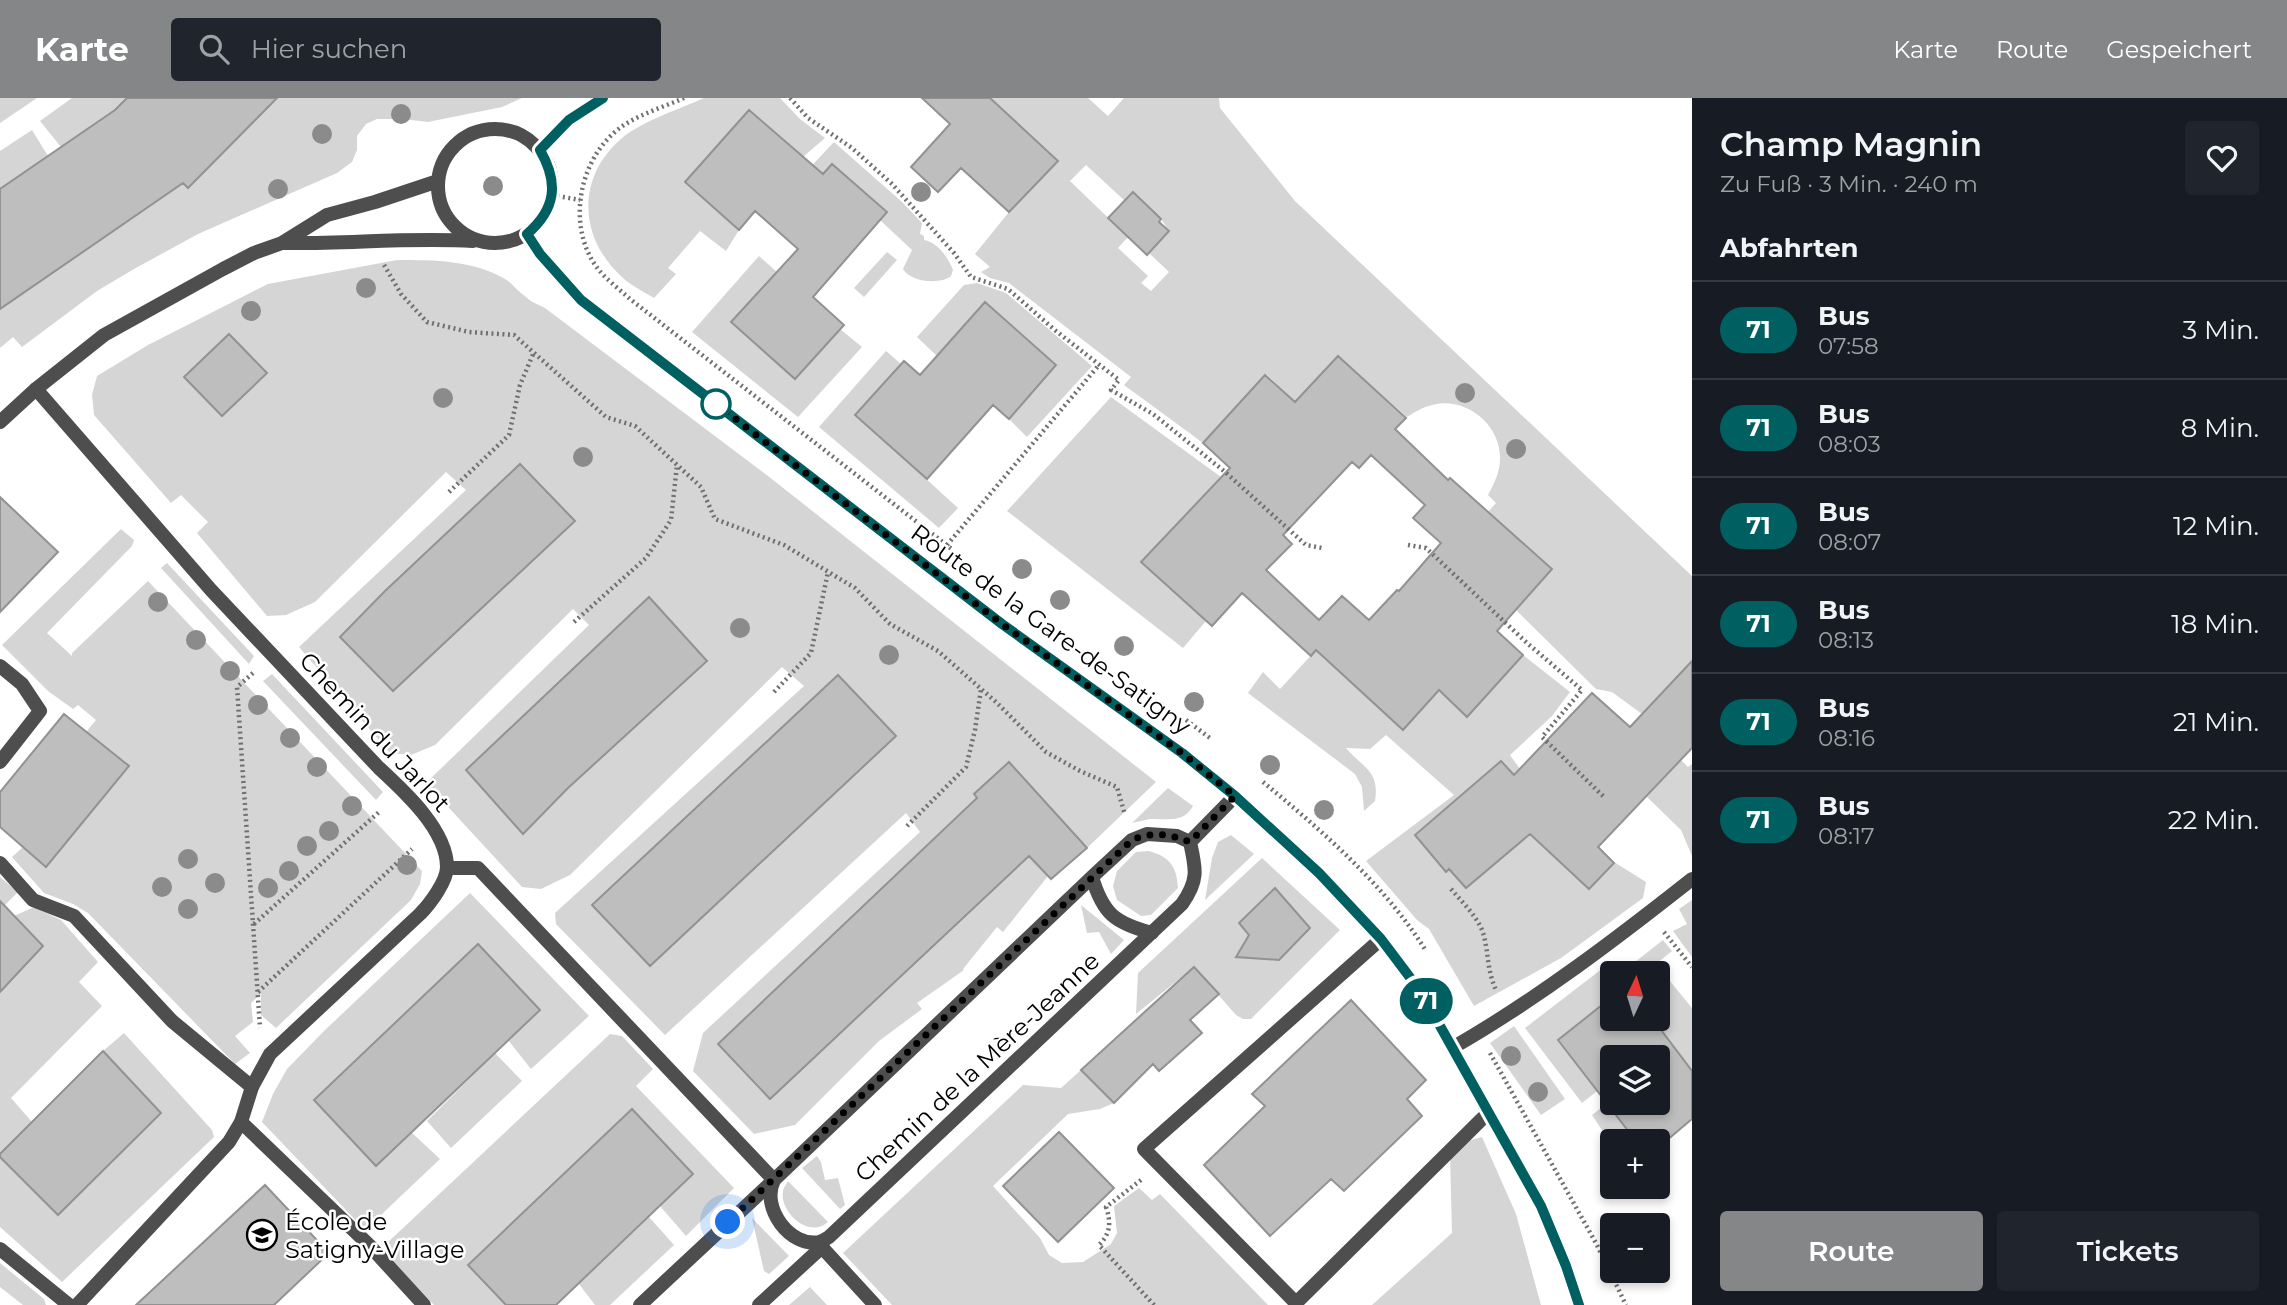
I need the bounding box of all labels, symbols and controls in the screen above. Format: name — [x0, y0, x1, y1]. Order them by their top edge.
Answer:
search box — [171, 18, 661, 81]
text: Karte — [35, 29, 129, 69]
icon: search — [195, 30, 233, 68]
text: Hier suchen — [251, 33, 407, 65]
text: Karte — [1893, 35, 1958, 64]
text: Route — [1996, 35, 2068, 64]
text: Gespeichert — [2106, 35, 2252, 64]
button: heart — [2185, 121, 2259, 195]
text: Champ Magnin — [1720, 124, 1982, 164]
text: Zu Fuß · 3 Min. · 240 m — [1720, 170, 1978, 198]
text: Abfahrten — [1720, 232, 1859, 264]
text: Bus — [1818, 300, 1870, 332]
text: 3 Min. — [2183, 314, 2259, 346]
text: 71 — [1746, 315, 1771, 344]
text: 07:58 — [1818, 332, 1879, 360]
unlabelled marker — [701, 389, 731, 419]
text: Bus — [1818, 398, 1870, 430]
text: 8 Min. — [2181, 412, 2259, 444]
text: 71 — [1746, 413, 1771, 442]
text: 08:03 — [1818, 430, 1881, 458]
text: Bus — [1818, 496, 1870, 528]
text: 12 Min. — [2173, 510, 2259, 542]
text: 71 — [1746, 511, 1771, 540]
street label: Route de la Gare-de-Satigny — [905, 518, 1197, 740]
text: 08:07 — [1818, 528, 1881, 556]
text: Bus — [1818, 594, 1870, 626]
text: 18 Min. — [2171, 608, 2259, 640]
text: 71 — [1746, 609, 1771, 638]
text: 08:13 — [1818, 626, 1874, 654]
street label: Chemin du Jarlot — [294, 646, 457, 818]
text: Bus — [1818, 692, 1870, 724]
text: 21 Min. — [2173, 706, 2259, 738]
text: 71 — [1746, 707, 1771, 736]
text: 08:16 — [1818, 724, 1875, 752]
text: Bus — [1818, 790, 1870, 822]
text: 22 Min. — [2168, 804, 2259, 836]
text: 71 — [1746, 805, 1771, 834]
text: 08:17 — [1818, 822, 1875, 850]
street label: Chemin de la Mère-Jeanne — [849, 946, 1105, 1188]
north arrow — [1600, 961, 1670, 1031]
map controls — [1600, 961, 1670, 1283]
line badge: 71 — [1394, 978, 1458, 1024]
text: 71 — [1414, 986, 1438, 1015]
button: layers — [1600, 1045, 1670, 1115]
button: + — [1600, 1129, 1670, 1199]
your location — [710, 1204, 745, 1239]
place label: École de Satigny-Village — [285, 1207, 464, 1264]
button: Route — [1720, 1211, 1983, 1291]
button: Tickets — [1997, 1211, 2259, 1291]
button: − — [1600, 1213, 1670, 1283]
school or university icon: École de Satigny-Village — [245, 1218, 279, 1252]

